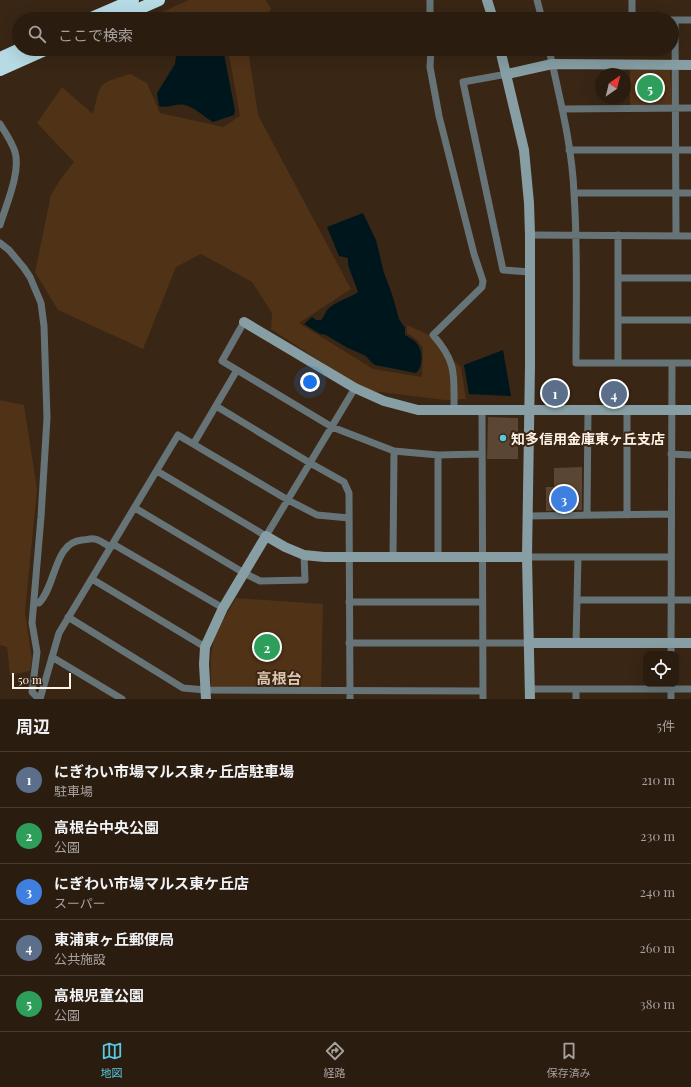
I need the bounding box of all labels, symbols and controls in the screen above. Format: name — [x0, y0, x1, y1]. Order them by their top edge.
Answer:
search box — [12, 12, 679, 56]
icon: search — [26, 23, 48, 45]
text: ここで検索 — [58, 25, 133, 45]
north arrow — [595, 68, 631, 104]
pin: 5 — [637, 73, 663, 103]
your location — [300, 372, 320, 392]
pin: 1 — [542, 378, 568, 408]
pin: 4 — [601, 379, 627, 409]
place label: 知多信用金庫東ヶ丘支店 — [511, 429, 665, 448]
marker: 知多信用金庫東ヶ丘支店 — [498, 433, 508, 443]
pin: 3 — [551, 484, 577, 514]
pin: 2 — [254, 632, 280, 662]
map controls — [643, 651, 679, 687]
button: locate — [643, 651, 679, 687]
district label: 高根台 — [256, 668, 302, 688]
scale bar — [12, 671, 71, 690]
text: 50 m — [18, 672, 42, 687]
text: 周辺 — [16, 715, 50, 737]
text: 5件 — [657, 717, 675, 734]
text: にぎわい市場マルス東ヶ丘店駐車場 — [54, 761, 294, 781]
text: 1 — [27, 771, 31, 788]
text: 210 m — [641, 771, 675, 788]
text: 駐車場 — [54, 782, 93, 799]
text: 高根台中央公園 — [54, 817, 159, 837]
text: 2 — [26, 827, 32, 844]
text: 230 m — [640, 827, 675, 844]
text: 公園 — [54, 838, 80, 855]
text: にぎわい市場マルス東ケ丘店 — [54, 873, 249, 893]
text: 3 — [26, 883, 32, 900]
text: 240 m — [640, 883, 675, 900]
text: スーパー — [54, 894, 106, 911]
text: 東浦東ヶ丘郵便局 — [54, 929, 174, 949]
text: 4 — [26, 939, 32, 956]
text: 260 m — [639, 939, 675, 956]
text: 公共施設 — [54, 950, 106, 967]
text: 高根児童公園 — [54, 985, 144, 1005]
text: 5 — [26, 995, 32, 1012]
text: 380 m — [640, 995, 675, 1012]
text: 公園 — [54, 1006, 80, 1023]
tab: 地図 — [101, 1040, 123, 1080]
tab: 経路 — [324, 1040, 346, 1080]
tab: 保存済み — [547, 1040, 591, 1080]

